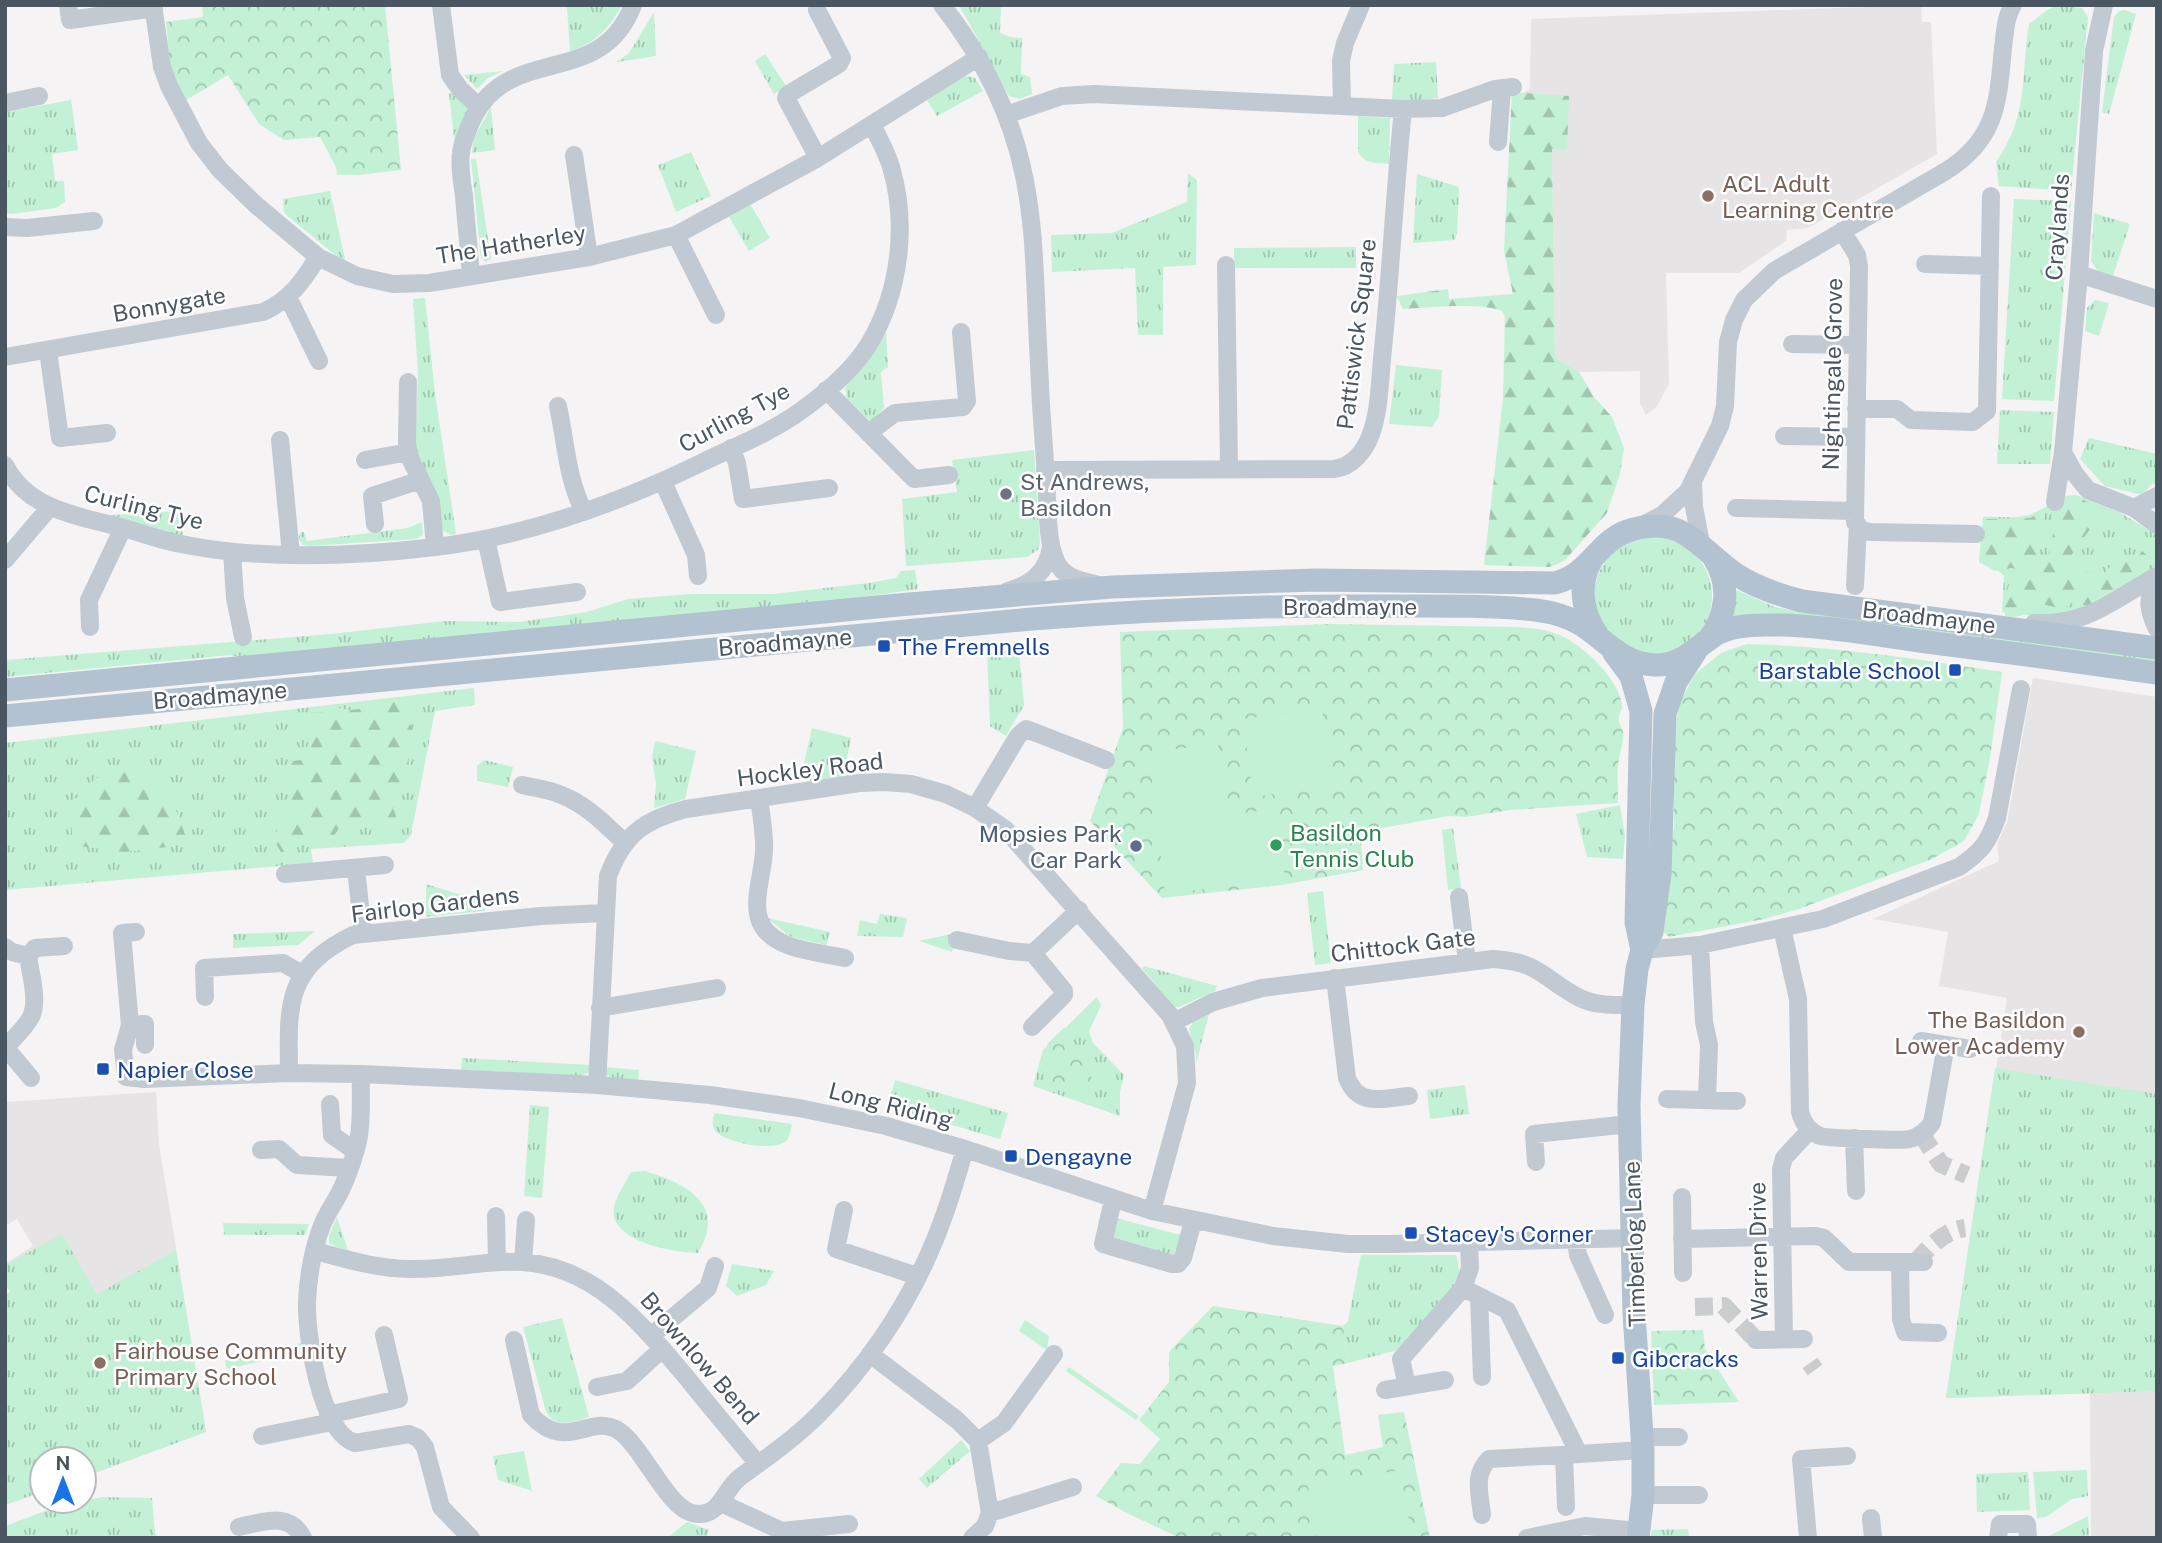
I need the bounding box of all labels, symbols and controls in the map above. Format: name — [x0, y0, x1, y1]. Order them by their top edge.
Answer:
place label: ACL Adult Learning Centre — [1722, 170, 1894, 223]
street label: Craylands — [2040, 173, 2074, 281]
marker: ACL Adult Learning Centre — [1700, 188, 1716, 204]
street label: The Hatherley — [434, 219, 588, 269]
street label: Pattiswick Square — [1331, 237, 1381, 431]
street label: Nightingale Grove — [1817, 278, 1847, 470]
street label: Bonnygate — [110, 281, 228, 327]
street label: Curling Tye — [674, 376, 794, 458]
place label: St Andrews, Basildon — [1020, 468, 1150, 521]
street label: Curling Tye — [82, 479, 206, 535]
marker: St Andrews, Basildon — [998, 486, 1014, 502]
street label: Broadmayne — [1283, 593, 1417, 620]
street label: Broadmayne — [1861, 595, 1997, 639]
street label: Broadmayne — [717, 623, 853, 661]
place label: The Fremnells — [898, 633, 1050, 660]
marker: The Fremnells — [876, 638, 892, 654]
place label: Barstable School — [1758, 657, 1941, 684]
marker: Barstable School — [1947, 662, 1963, 678]
street label: Broadmayne — [152, 676, 288, 714]
street label: Hockley Road — [735, 747, 885, 791]
place label: Basildon Tennis Club — [1290, 819, 1414, 872]
place label: Mopsies Park Car Park — [979, 820, 1122, 873]
marker: Basildon Tennis Club — [1268, 837, 1284, 853]
marker: Mopsies Park Car Park — [1128, 838, 1144, 854]
street label: Fairlop Gardens — [349, 880, 521, 928]
street label: Chittock Gate — [1329, 923, 1477, 967]
place label: The Basildon Lower Academy — [1894, 1006, 2065, 1059]
marker: The Basildon Lower Academy — [2071, 1024, 2087, 1040]
place label: Napier Close — [117, 1056, 254, 1083]
marker: Napier Close — [95, 1061, 111, 1077]
street label: Long Riding — [826, 1076, 956, 1134]
place label: Dengayne — [1025, 1143, 1132, 1170]
marker: Dengayne — [1003, 1148, 1019, 1164]
street label: Timberlog Lane — [1618, 1160, 1650, 1328]
street label: Warren Drive — [1743, 1182, 1773, 1320]
place label: Stacey's Corner — [1425, 1220, 1594, 1247]
marker: Stacey's Corner — [1403, 1225, 1419, 1241]
street label: Brownlow Bend — [635, 1286, 765, 1430]
place label: Fairhouse Community Primary School — [114, 1337, 347, 1390]
place label: Gibcracks — [1632, 1345, 1739, 1372]
marker: Gibcracks — [1610, 1350, 1626, 1366]
marker: Fairhouse Community Primary School — [92, 1355, 108, 1371]
north arrow — [28, 1445, 98, 1515]
text: N — [56, 1452, 70, 1474]

